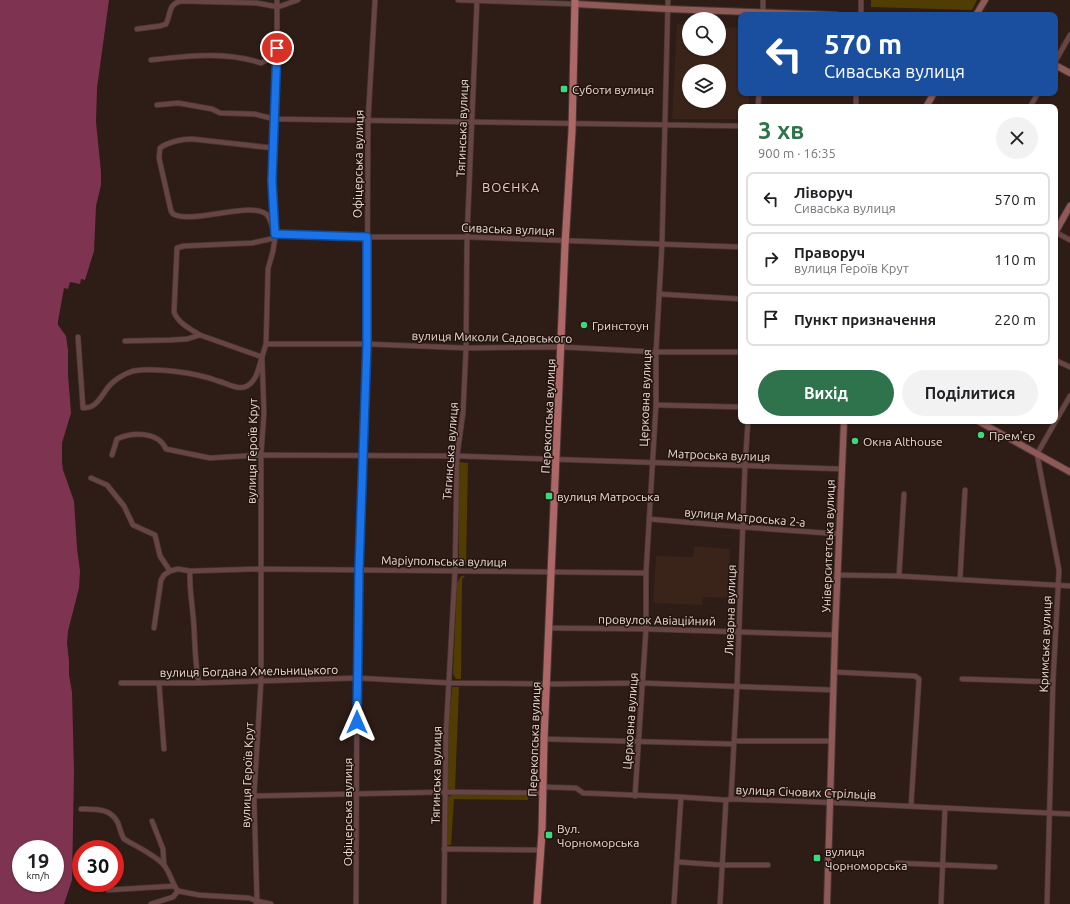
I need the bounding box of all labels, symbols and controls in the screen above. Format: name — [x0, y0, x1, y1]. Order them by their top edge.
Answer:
map controls — [682, 12, 726, 108]
button: search — [682, 12, 726, 56]
icon: left — [758, 28, 810, 80]
text: 570 m — [824, 28, 902, 59]
pin — [260, 31, 294, 65]
icon: arrive — [266, 37, 288, 59]
text: Сиваська вулиця — [824, 61, 965, 81]
button: layers — [682, 64, 726, 108]
street label: Тягинська вулиця — [454, 79, 470, 177]
place label: Суботи вулиця — [572, 83, 654, 96]
marker: Суботи вулиця — [559, 84, 569, 94]
street label: Офіцерська вулиця — [351, 110, 365, 218]
text: 3 хв — [758, 117, 804, 144]
button: close — [996, 117, 1038, 159]
text: 900 m · 16:35 — [758, 146, 836, 160]
district label: ВОЄНКА — [482, 180, 540, 194]
text: Ліворуч — [794, 184, 853, 201]
icon: left — [760, 188, 782, 210]
text: 570 m — [994, 191, 1036, 208]
text: Сиваська вулиця — [794, 201, 896, 215]
street label: Сиваська вулиця — [461, 221, 555, 237]
text: Праворуч — [794, 244, 865, 261]
icon: right — [760, 248, 782, 270]
text: 110 m — [994, 251, 1036, 268]
text: вулиця Героїв Крут — [794, 261, 909, 275]
icon: arrive — [760, 308, 782, 330]
text: Пункт призначення — [794, 311, 936, 328]
text: 220 m — [994, 311, 1036, 328]
place label: Гринстоун — [592, 319, 649, 332]
marker: Гринстоун — [579, 320, 589, 330]
street label: вулиця Миколи Садовського — [412, 329, 572, 345]
street label: Церковна вулиця — [637, 349, 653, 447]
street label: Перекопська вулиця — [538, 358, 558, 474]
button: Вихід — [758, 370, 894, 416]
button: Поділитися — [902, 370, 1038, 416]
street label: вулиця Героїв Крут — [245, 397, 259, 504]
street label: Тягинська вулиця — [440, 402, 460, 500]
place label: Прем'єр — [989, 429, 1035, 442]
marker: Прем'єр — [976, 430, 986, 440]
place label: Окна Althouse — [863, 435, 943, 448]
marker: Окна Althouse — [850, 436, 860, 446]
street label: Матроська вулиця — [667, 447, 771, 463]
street label: Університетська вулиця — [819, 479, 837, 613]
place label: вулиця Матроська — [557, 490, 660, 503]
marker: вулиця Матроська — [544, 491, 554, 501]
street label: вулиця Матроська 2-а — [684, 505, 806, 529]
street label: Маріупольська вулиця — [381, 553, 507, 569]
street label: Ливарна вулиця — [722, 564, 738, 656]
street label: Кримська вулиця — [1037, 595, 1053, 693]
street label: провулок Авіаційний — [598, 612, 716, 628]
street label: вулиця Богдана Хмельницького — [160, 663, 338, 679]
street label: Церковна вулиця — [620, 672, 640, 770]
street label: Перекопська вулиця — [525, 681, 543, 797]
position arrow — [336, 701, 378, 743]
street label: вулиця Героїв Крут — [239, 721, 255, 828]
street label: Тягинська вулиця — [429, 726, 443, 824]
street label: Офіцерська вулиця — [341, 758, 354, 866]
street label: вулиця Січових Стрільців — [735, 783, 877, 801]
place label: Вул. Чорноморська — [557, 822, 639, 849]
marker: Вул. Чорноморська — [544, 830, 554, 840]
speed limit sign: 30 — [72, 840, 124, 892]
place label: вулиця Чорноморська — [825, 845, 907, 872]
text: 19 — [27, 849, 49, 872]
marker: вулиця Чорноморська — [812, 853, 822, 863]
text: km/h — [26, 870, 50, 881]

